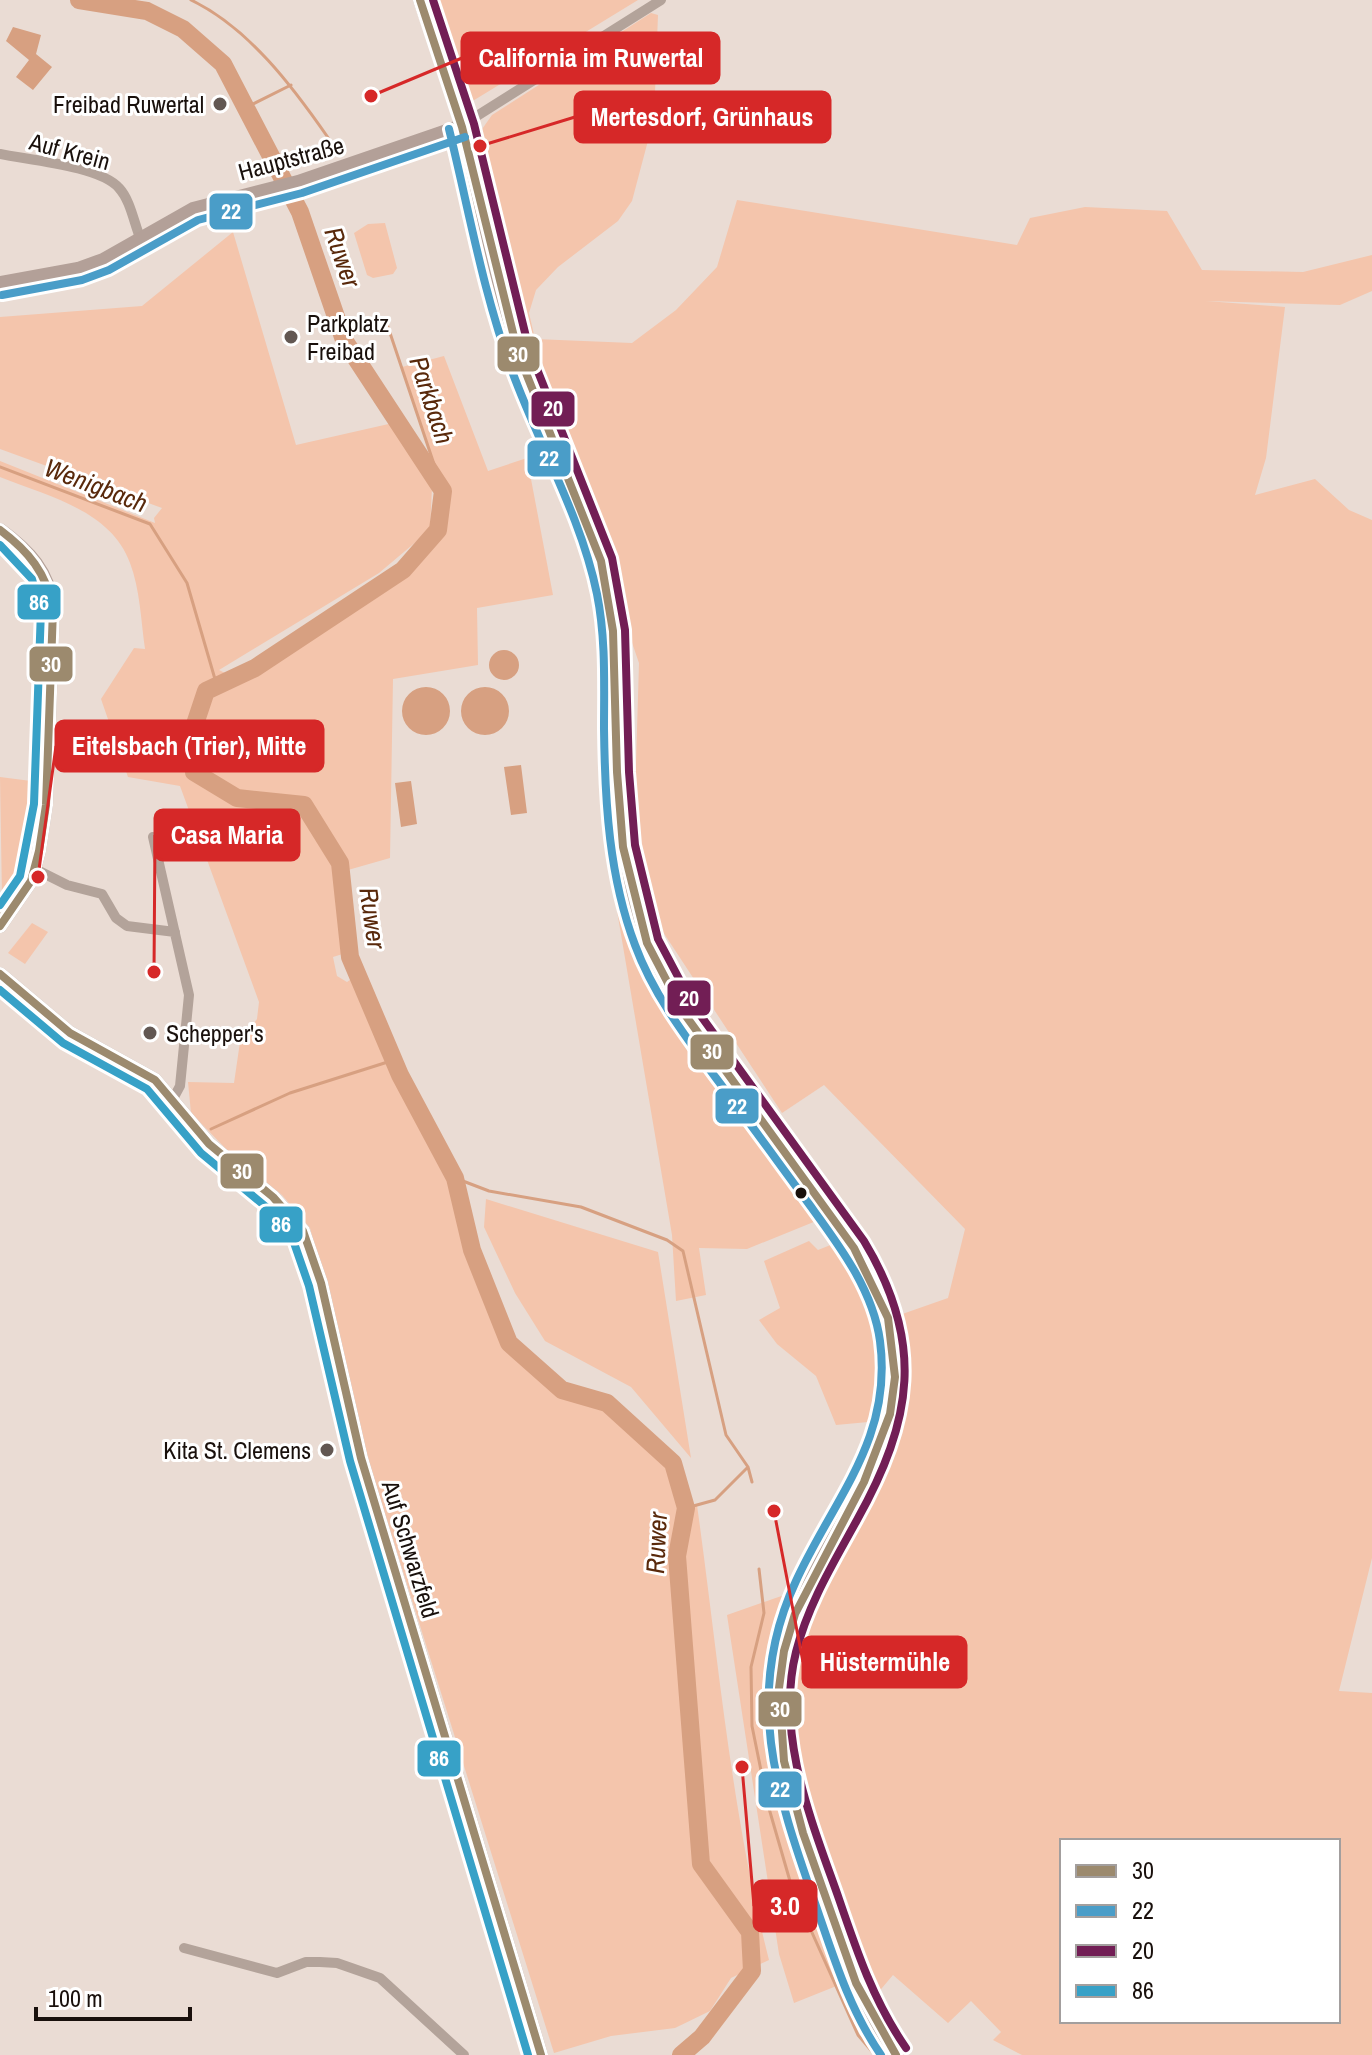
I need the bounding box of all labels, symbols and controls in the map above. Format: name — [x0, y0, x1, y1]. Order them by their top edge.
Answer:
callout: California im Ruwertal — [462, 33, 719, 83]
text: California im Ruwertal — [478, 40, 704, 75]
place label: Freibad Ruwertal — [53, 88, 204, 120]
callout: Mertesdorf, Grünhaus — [575, 92, 830, 142]
marker: Freibad Ruwertal — [211, 95, 229, 113]
text: Mertesdorf, Grünhaus — [591, 99, 813, 134]
street label: Auf Krein — [25, 125, 114, 177]
street label: Hauptstraße — [235, 129, 347, 187]
line badge: 22 — [208, 192, 254, 231]
text: 22 — [221, 196, 241, 226]
water label: Ruwer — [316, 222, 370, 293]
place label: Parkplatz Freibad — [307, 307, 389, 367]
marker: Parkplatz Freibad — [282, 328, 300, 346]
line badge: 30 — [496, 335, 541, 373]
text: 30 — [508, 339, 528, 369]
water label: Parkbach — [401, 352, 463, 448]
line badge: 20 — [530, 390, 576, 428]
text: 20 — [543, 393, 563, 423]
line badge: 22 — [526, 439, 572, 478]
text: 22 — [539, 443, 559, 473]
water label: Wenigbach — [40, 449, 152, 521]
line badge: 86 — [16, 583, 62, 621]
text: 86 — [29, 587, 49, 617]
line badge: 30 — [28, 645, 74, 683]
text: 30 — [41, 649, 61, 679]
callout: Eitelsbach (Trier), Mitte — [56, 721, 323, 771]
text: Eitelsbach (Trier), Mitte — [72, 728, 306, 763]
callout: Casa Maria — [155, 810, 299, 860]
text: Casa Maria — [171, 817, 283, 852]
water label: Ruwer — [351, 885, 395, 952]
line badge: 20 — [666, 979, 712, 1017]
text: 20 — [679, 983, 699, 1013]
place label: Schepper's — [166, 1017, 264, 1049]
marker: Schepper's — [141, 1024, 159, 1042]
line badge: 30 — [689, 1033, 735, 1071]
text: 30 — [702, 1036, 722, 1066]
line badge: 22 — [714, 1087, 760, 1125]
text: 22 — [727, 1091, 747, 1121]
line badge: 30 — [219, 1152, 265, 1190]
text: 30 — [232, 1156, 252, 1186]
unlabelled marker — [793, 1185, 809, 1201]
line badge: 86 — [258, 1205, 304, 1244]
text: 86 — [271, 1209, 291, 1239]
place label: Kita St. Clemens — [163, 1434, 311, 1466]
marker: Kita St. Clemens — [318, 1441, 336, 1459]
street label: Auf Schwarzfeld — [375, 1475, 447, 1622]
water label: Ruwer — [637, 1510, 675, 1575]
callout: Hüstermühle — [803, 1637, 966, 1687]
text: Hüstermühle — [820, 1644, 950, 1679]
line badge: 30 — [757, 1690, 803, 1728]
text: 30 — [770, 1694, 790, 1724]
line badge: 86 — [416, 1739, 462, 1778]
text: 86 — [429, 1743, 449, 1773]
line badge: 22 — [757, 1770, 803, 1809]
text: 22 — [770, 1774, 790, 1804]
legend — [1060, 1839, 1340, 2023]
text: 30 — [1132, 1854, 1154, 1886]
callout: 3.0 — [754, 1881, 816, 1931]
text: 3.0 — [770, 1888, 800, 1923]
text: 22 — [1132, 1894, 1154, 1926]
text: 20 — [1132, 1934, 1154, 1966]
scale bar — [36, 1971, 190, 2021]
text: 86 — [1132, 1974, 1154, 2006]
text: 100 m — [48, 1982, 103, 2014]

